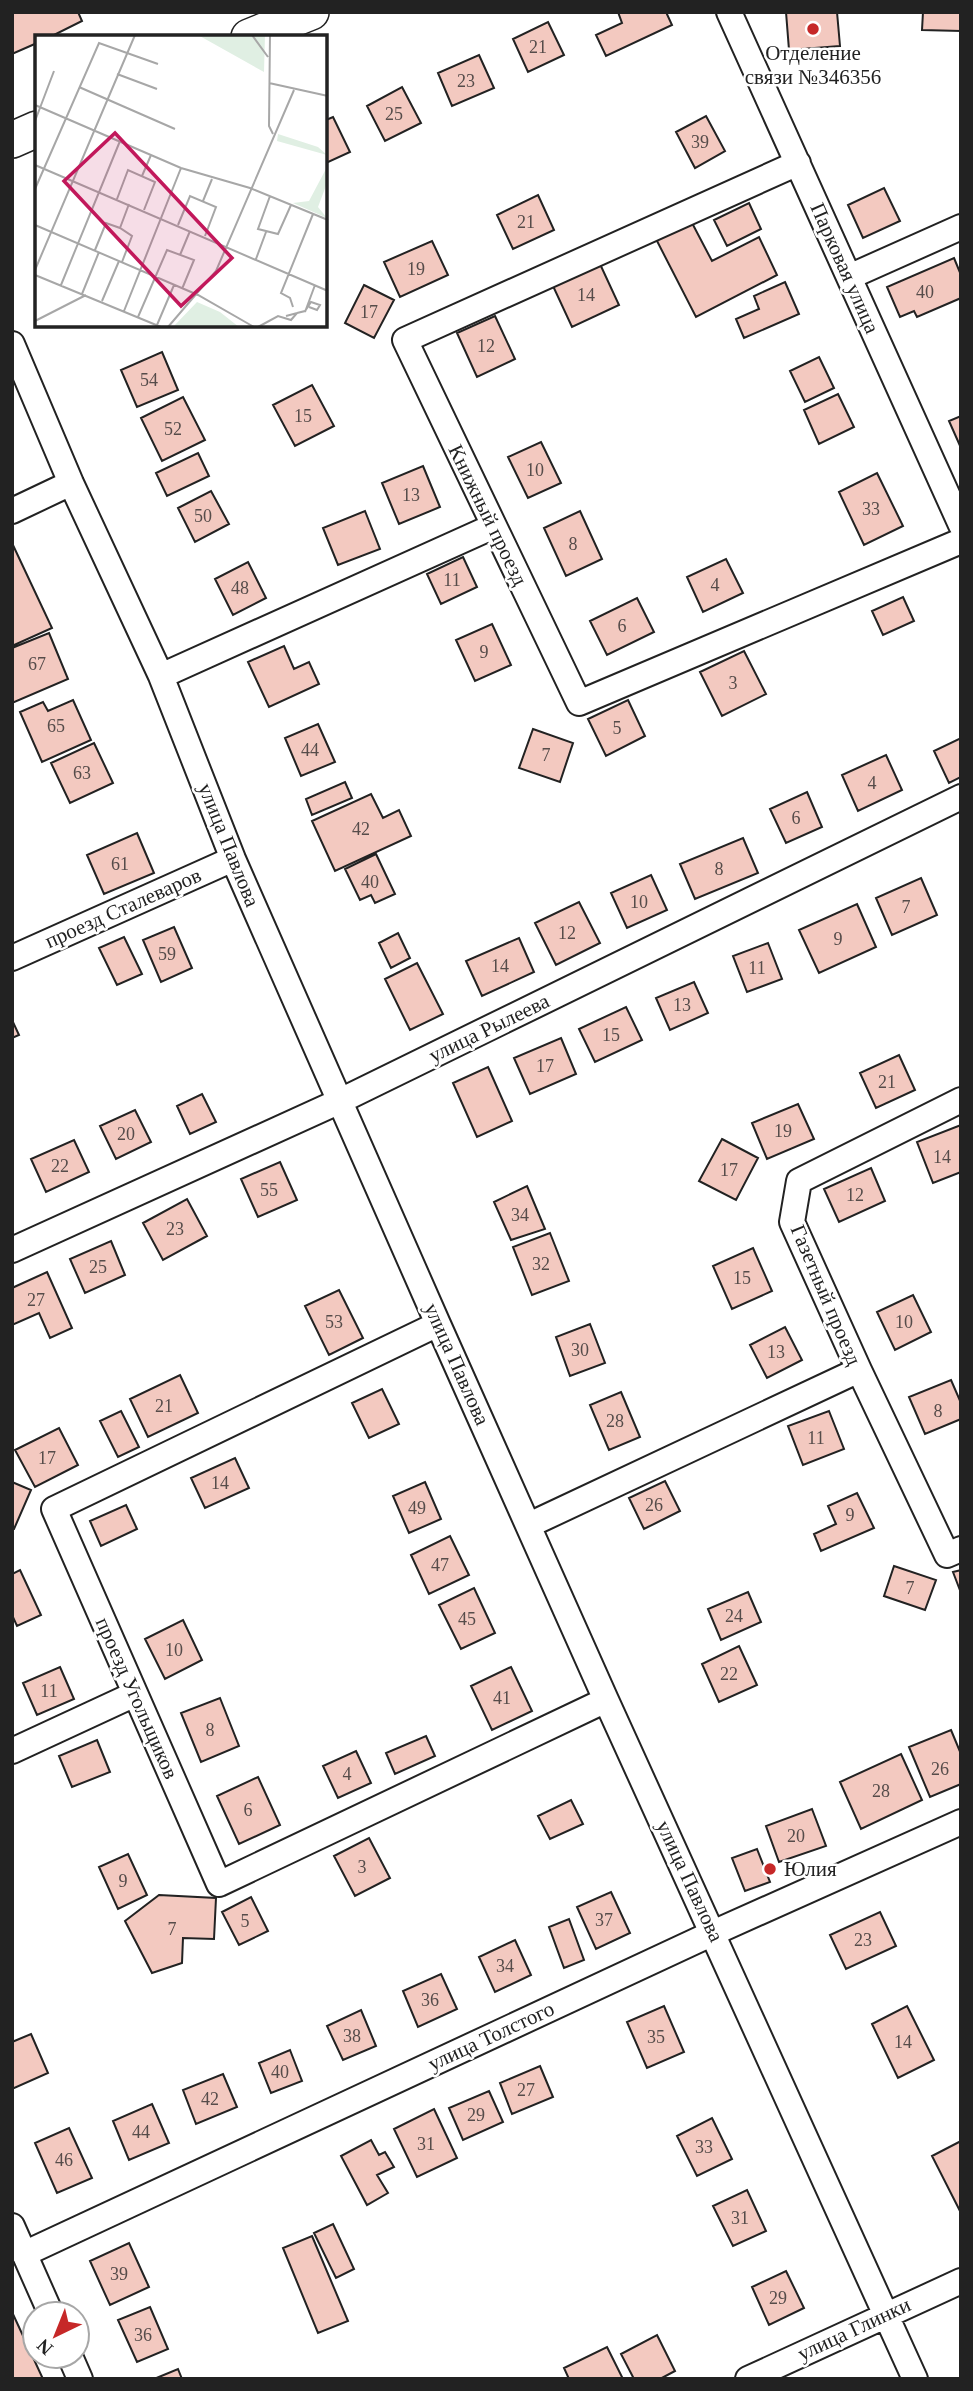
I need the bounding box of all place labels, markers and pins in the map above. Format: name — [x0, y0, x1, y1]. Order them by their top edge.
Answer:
marker: Отделение связи №346356 — [805, 21, 821, 37]
place label: Отделение связи №346356 — [745, 41, 881, 89]
place label: Юлия — [784, 1857, 837, 1881]
marker: Юлия — [762, 1861, 778, 1877]

